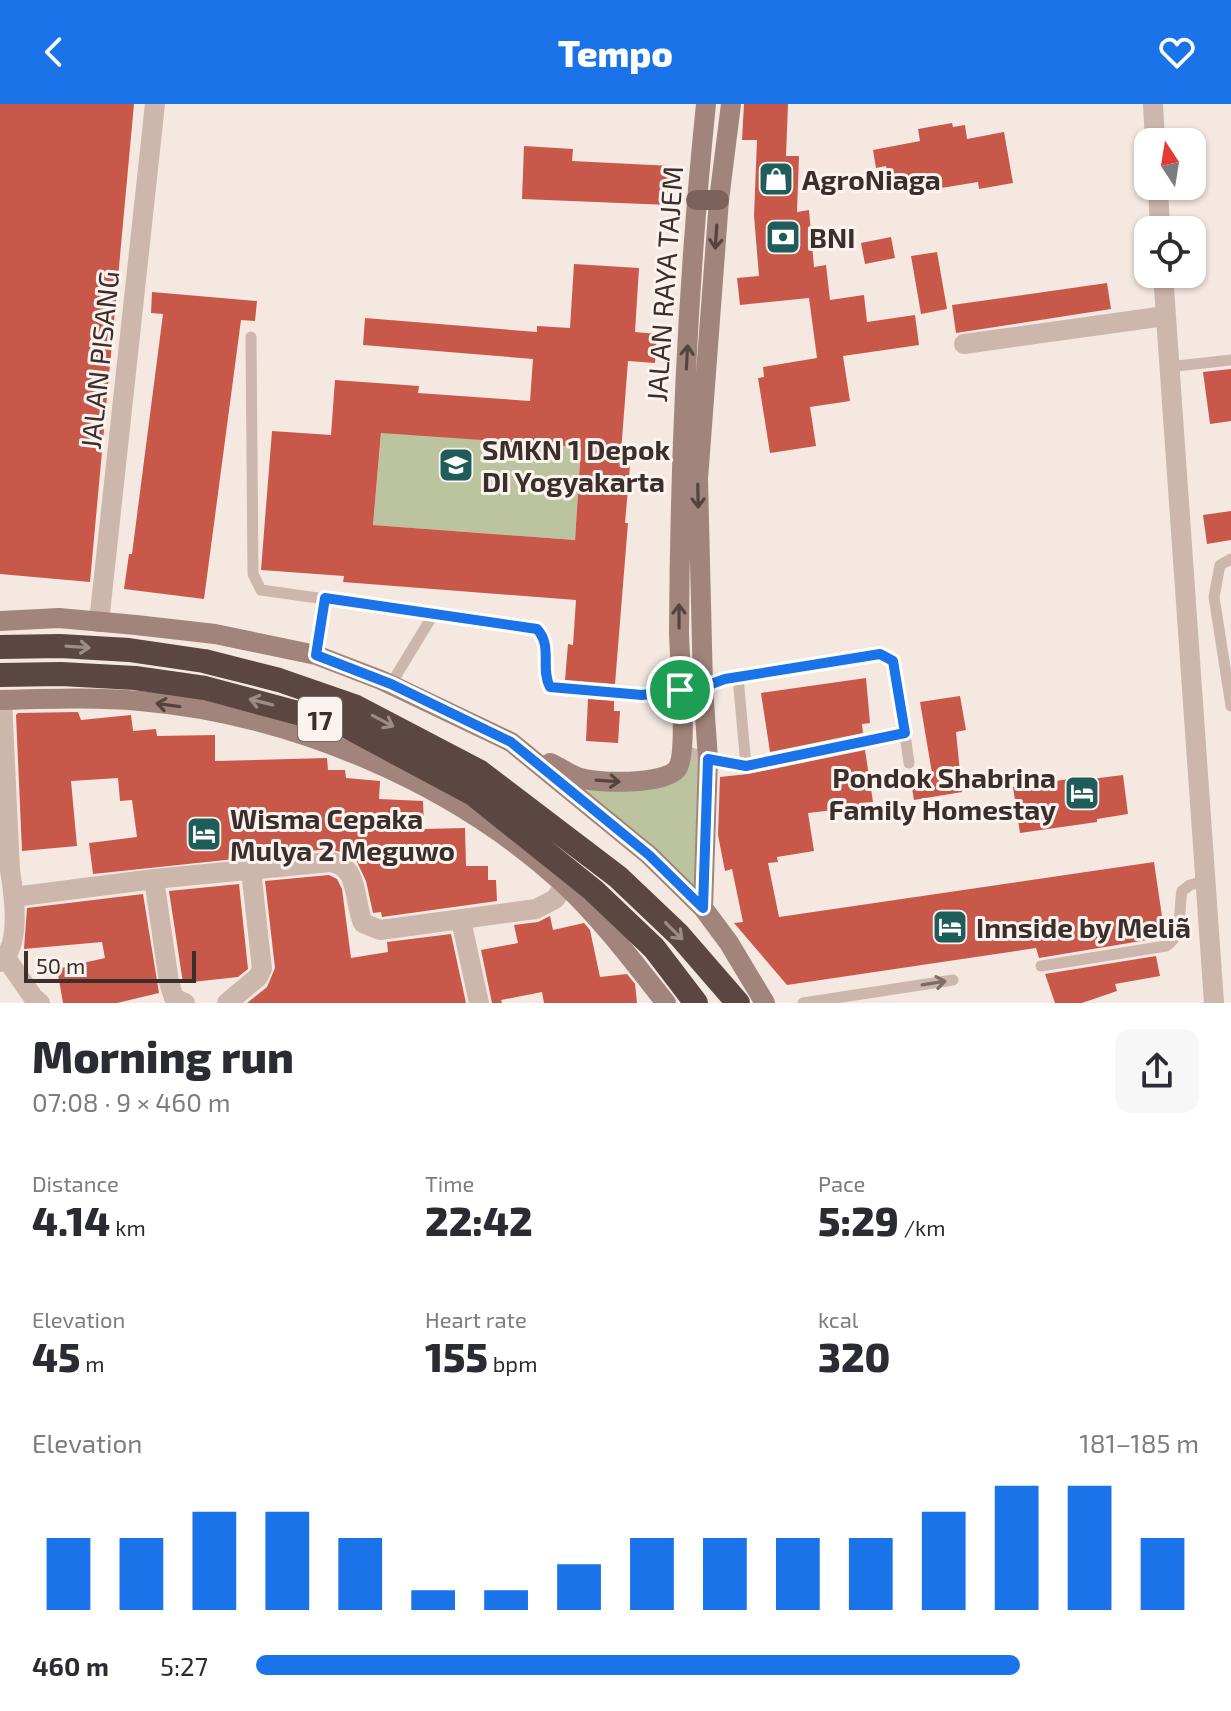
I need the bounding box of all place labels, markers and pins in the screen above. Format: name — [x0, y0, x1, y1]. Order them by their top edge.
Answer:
shop icon: AgroNiaga — [757, 160, 795, 198]
place label: AgroNiaga — [802, 162, 941, 196]
bank icon: BNI — [764, 218, 802, 256]
place label: BNI — [809, 220, 855, 254]
place label: SMKN 1 Depok DI Yogyakarta — [482, 432, 670, 498]
school or university icon: SMKN 1 Depok DI Yogyakarta — [437, 446, 475, 484]
pin — [646, 656, 714, 724]
place label: Pondok Shabrina Family Homestay — [828, 760, 1056, 826]
hotel icon: Pondok Shabrina Family Homestay — [1063, 774, 1101, 812]
place label: Wisma Cepaka Mulya 2 Meguwo — [230, 801, 455, 867]
hotel icon: Wisma Cepaka Mulya 2 Meguwo — [185, 815, 223, 853]
hotel icon: Innside by Meliã — [931, 908, 969, 946]
place label: Innside by Meliã — [976, 910, 1191, 944]

